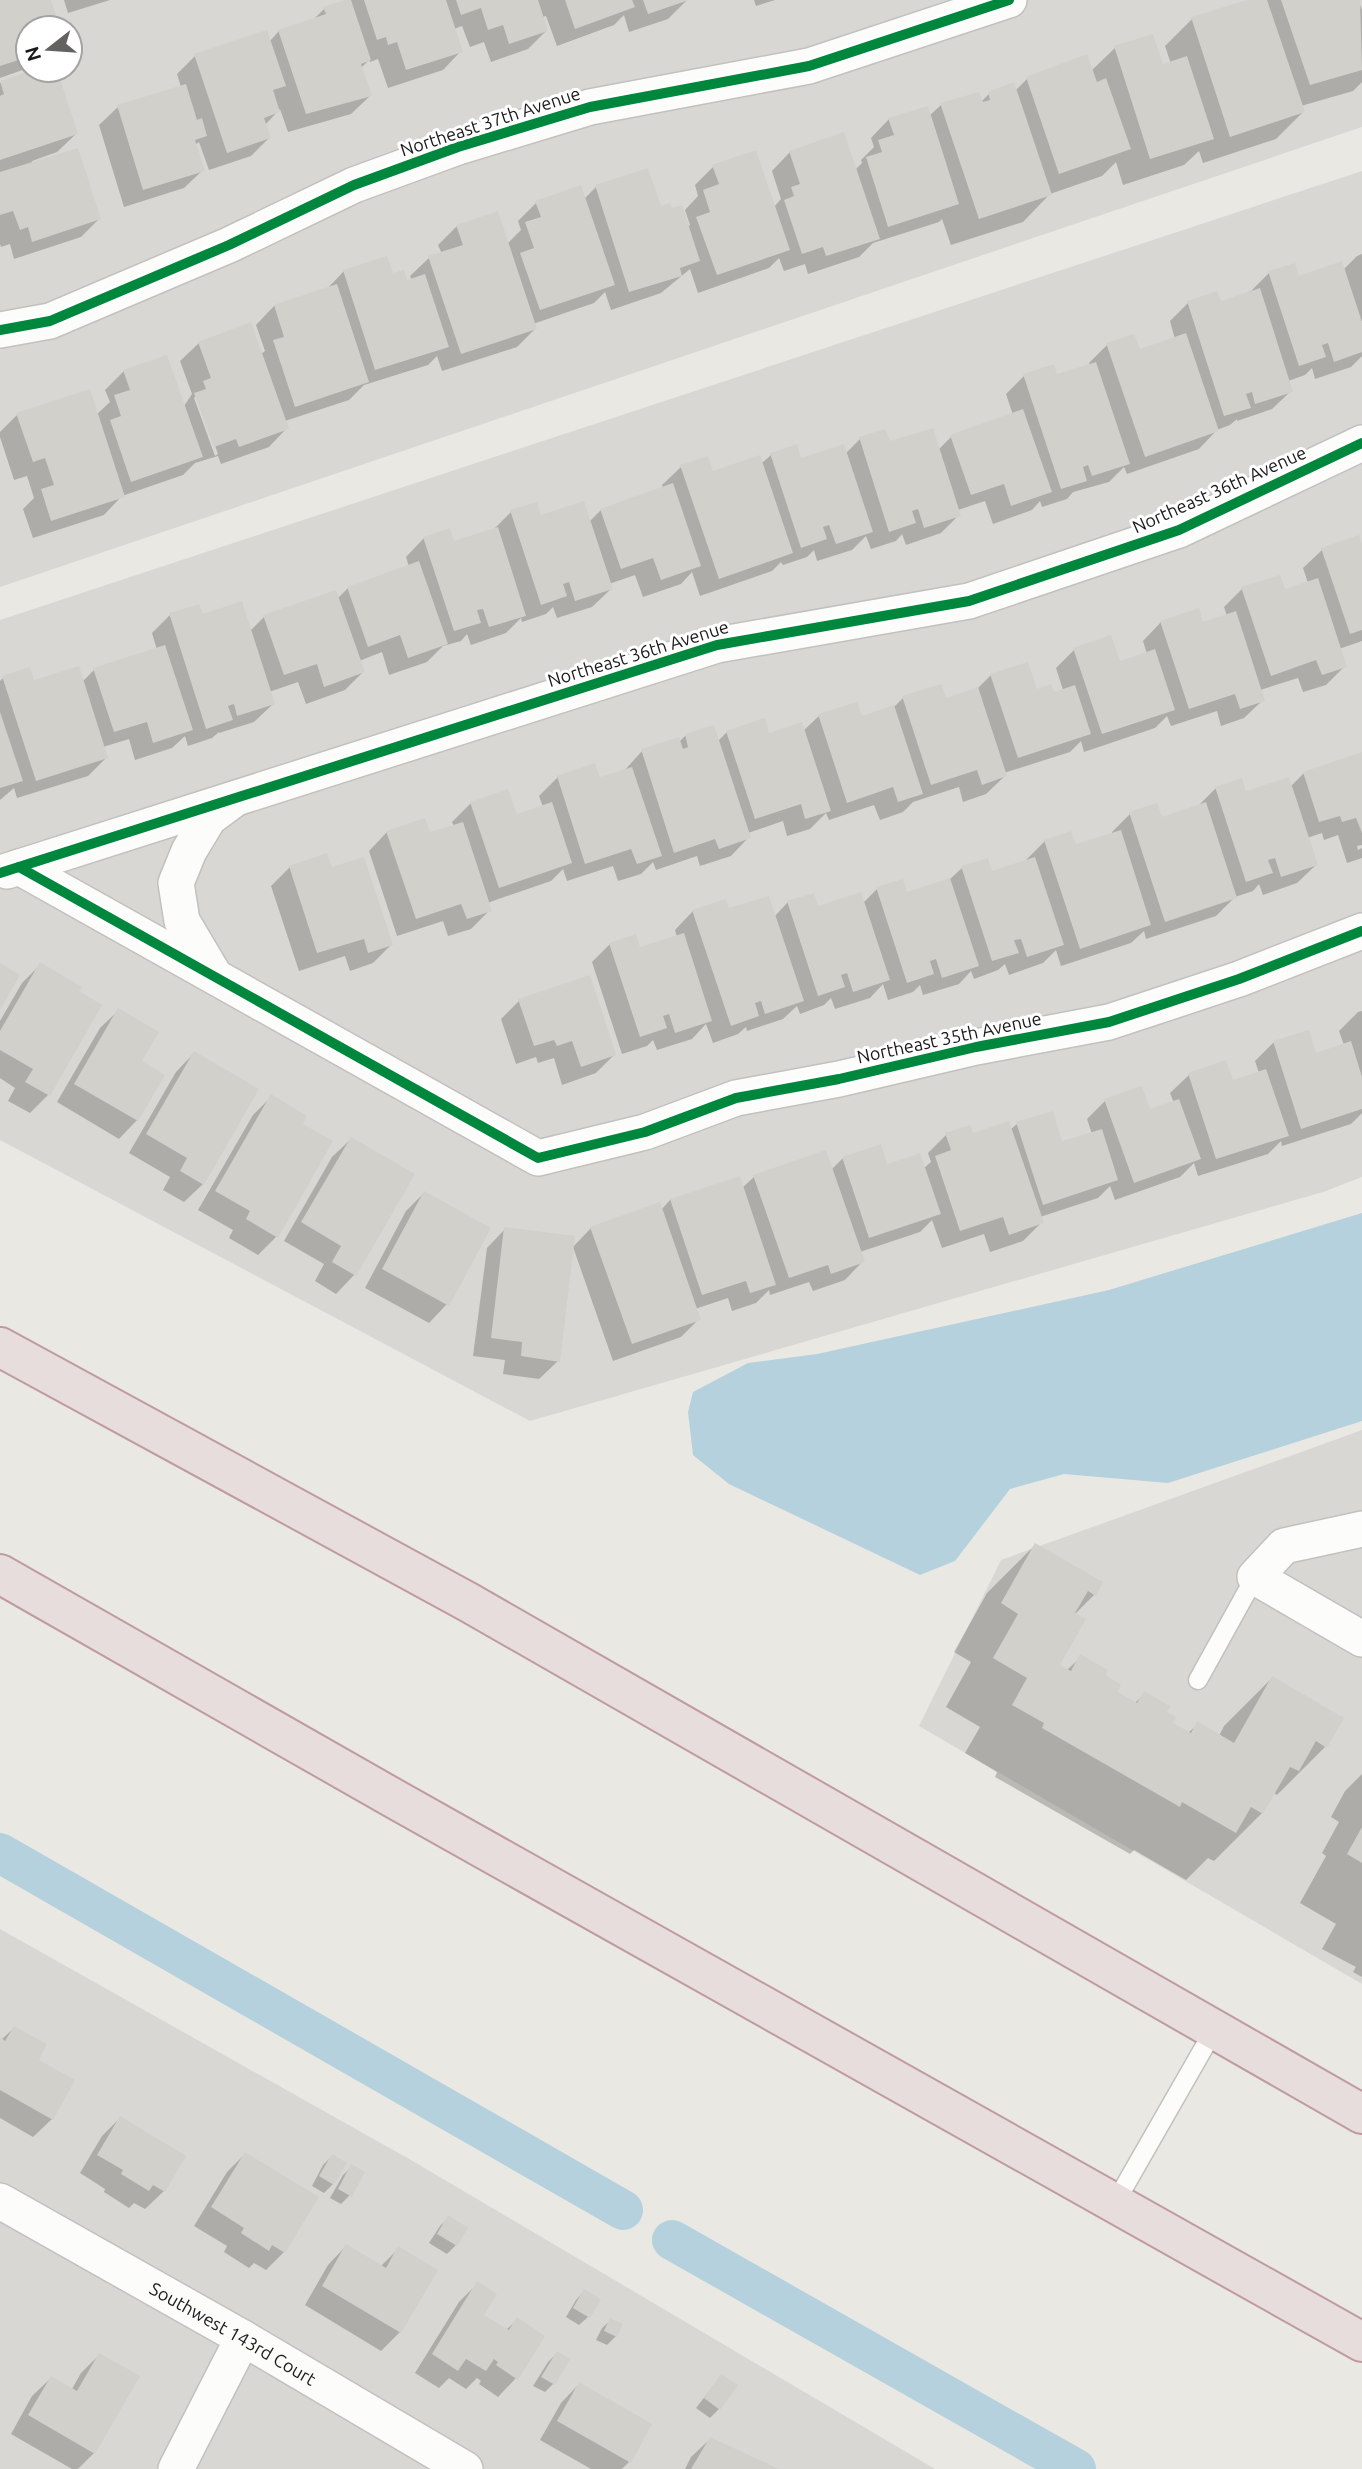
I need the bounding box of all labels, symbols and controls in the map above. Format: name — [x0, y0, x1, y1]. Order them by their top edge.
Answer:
north arrow — [14, 14, 84, 84]
text: N — [20, 44, 45, 64]
street label: Northeast 37th Avenue — [397, 82, 583, 160]
street label: Northeast 36th Avenue — [1129, 442, 1309, 536]
street label: Northeast 36th Avenue — [545, 616, 731, 690]
street label: Northeast 35th Avenue — [855, 1008, 1043, 1066]
street label: Southwest 143rd Court — [147, 2278, 320, 2389]

